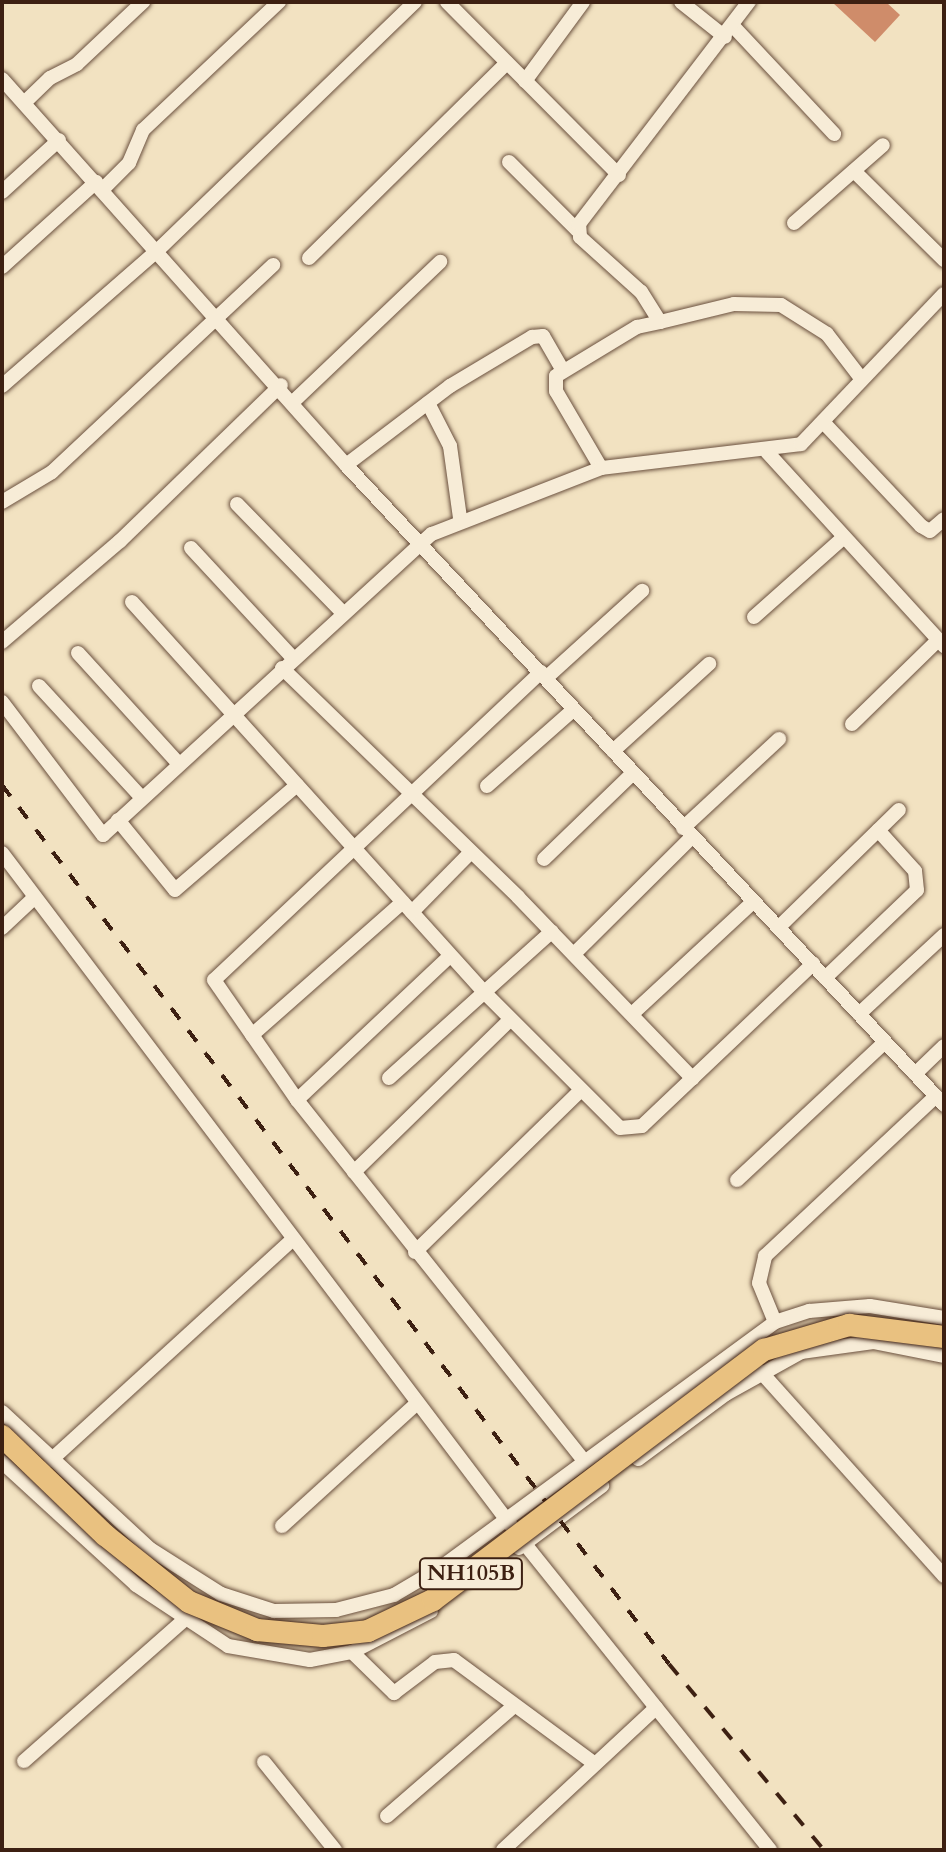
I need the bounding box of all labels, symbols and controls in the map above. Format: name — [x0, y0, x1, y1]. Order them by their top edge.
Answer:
road number: NH105B — [417, 1556, 525, 1592]

